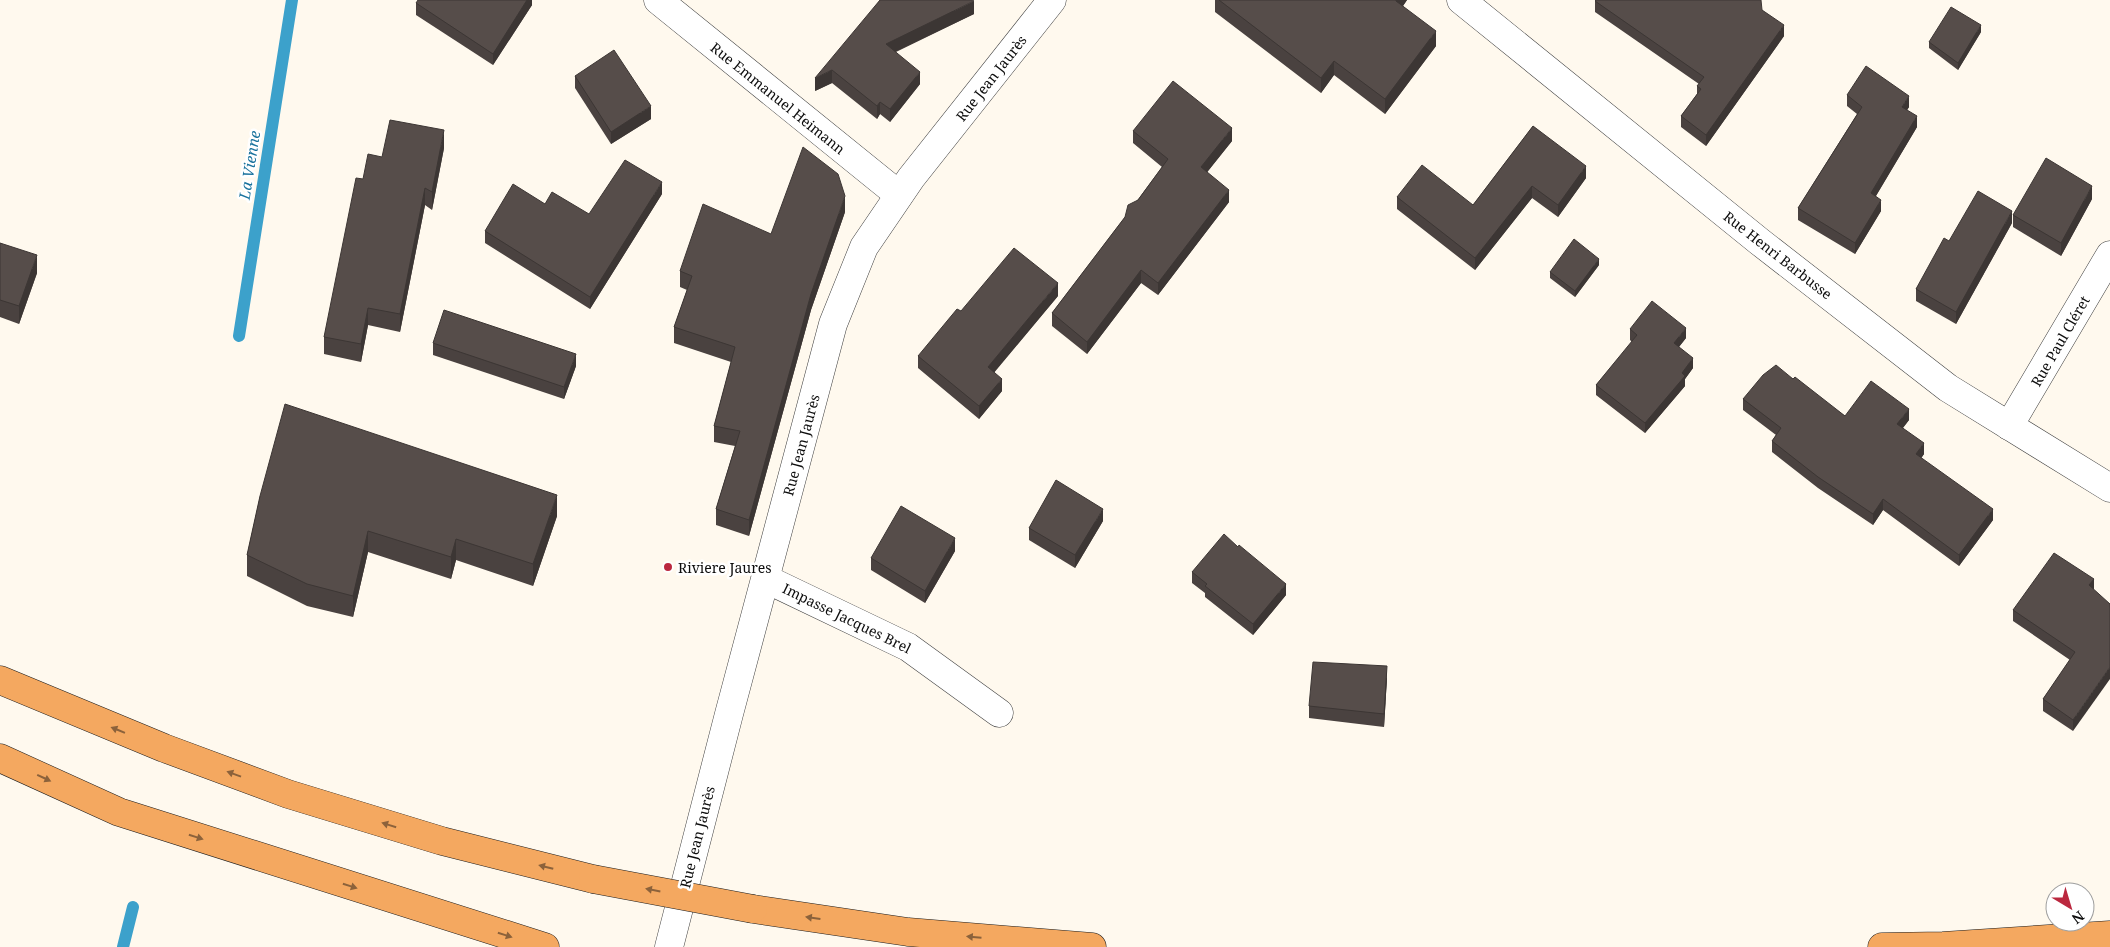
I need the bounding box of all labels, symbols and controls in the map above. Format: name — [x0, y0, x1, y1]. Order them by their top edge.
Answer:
street label: Rue Jean Jaurès — [951, 31, 1031, 125]
street label: Rue Emmanuel Heimann — [707, 38, 849, 158]
water label: La Vienne — [234, 129, 264, 202]
street label: Rue Henri Barbusse — [1720, 207, 1836, 303]
street label: Rue Paul Cléret — [2026, 292, 2094, 390]
street label: Rue Jean Jaurès — [778, 392, 824, 498]
place label: Riviere Jaures — [678, 558, 772, 577]
marker: Riviere Jaures — [662, 561, 674, 573]
street label: Impasse Jacques Brel — [780, 579, 915, 658]
one-way arrow — [111, 725, 125, 733]
one-way arrow — [227, 770, 242, 777]
one-way arrow — [37, 774, 51, 782]
street label: Rue Jean Jaurès — [675, 784, 719, 890]
one-way arrow — [381, 820, 396, 828]
one-way arrow — [188, 833, 203, 841]
one-way arrow — [538, 863, 553, 871]
north arrow — [2045, 882, 2095, 932]
one-way arrow — [343, 883, 358, 890]
one-way arrow — [646, 886, 661, 894]
text: N — [2068, 907, 2089, 929]
one-way arrow — [804, 914, 820, 922]
one-way arrow — [498, 932, 513, 940]
one-way arrow — [966, 933, 982, 941]

